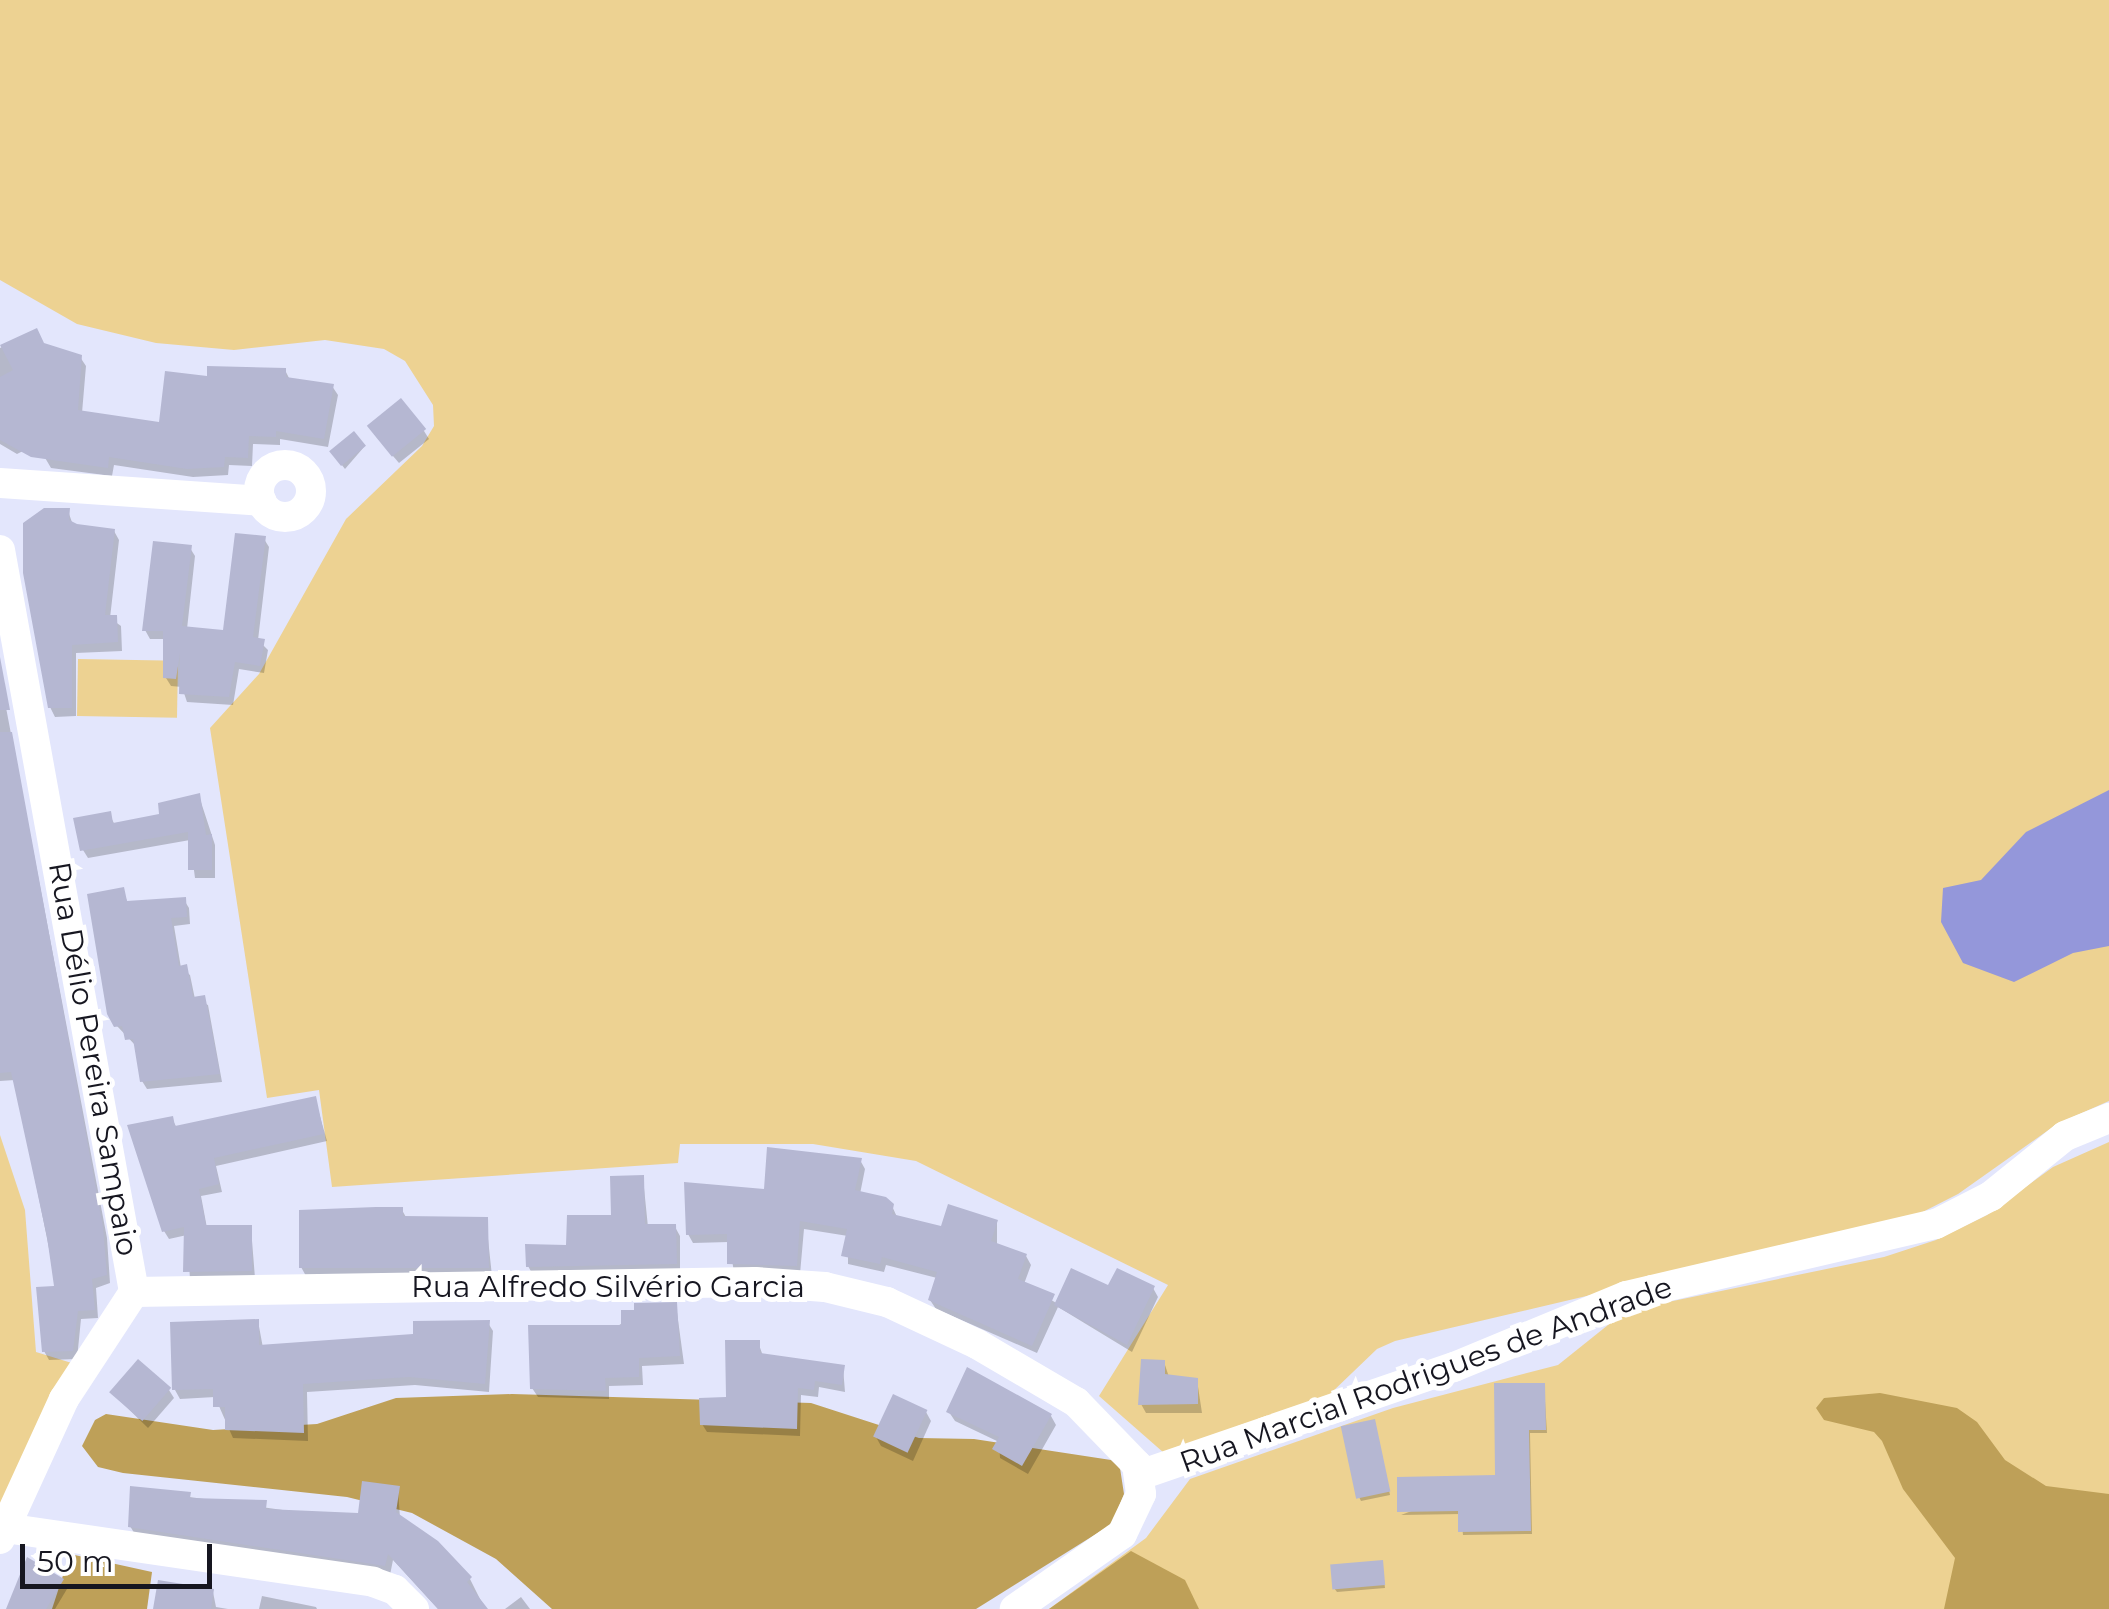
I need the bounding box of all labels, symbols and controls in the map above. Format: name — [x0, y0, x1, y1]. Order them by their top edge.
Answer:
street label: Rua Délio Pereira Sampaio — [41, 859, 145, 1259]
street label: Rua Alfredo Silvério Garcia — [411, 1269, 805, 1305]
street label: Rua Marcial Rodrigues de Andrade — [1175, 1269, 1677, 1481]
scale bar — [25, 1524, 218, 1586]
text: 50 m — [37, 1543, 114, 1580]

